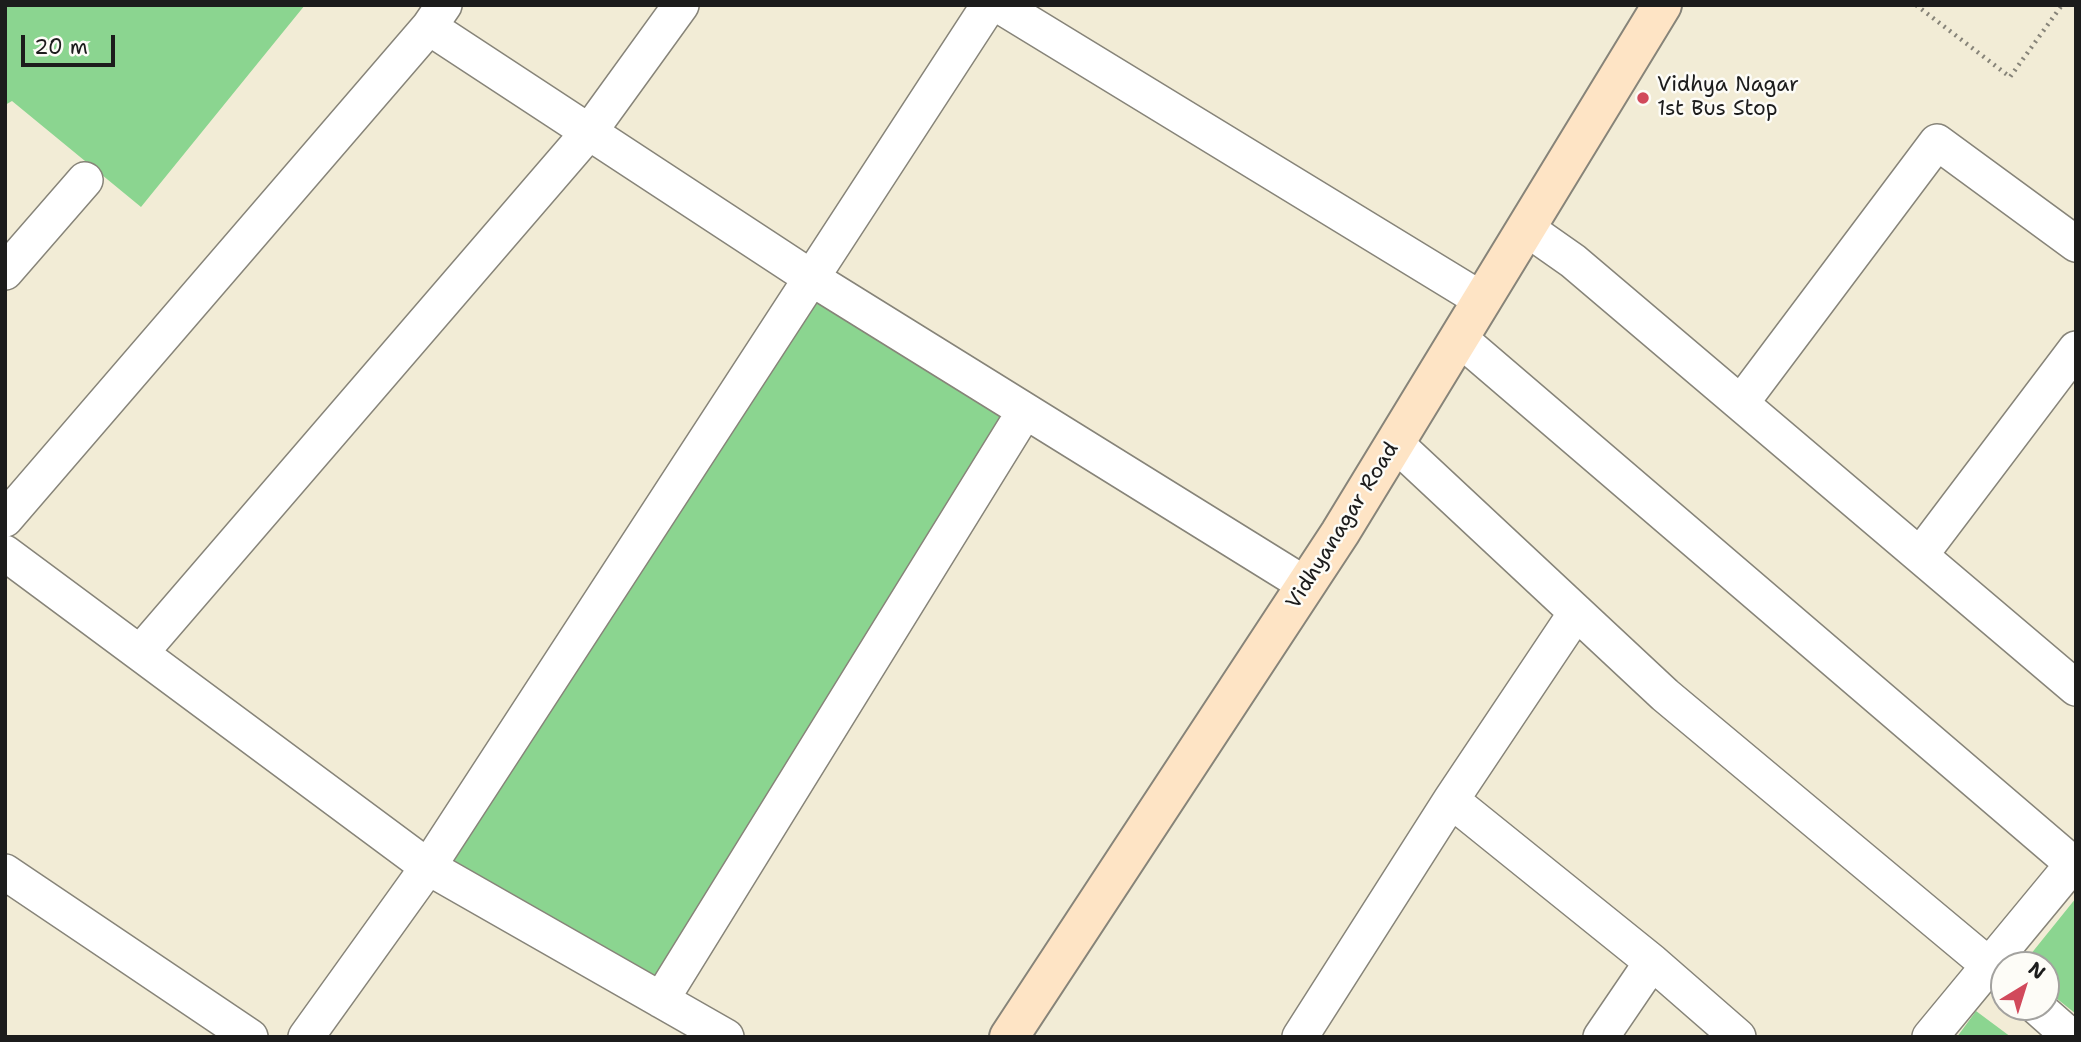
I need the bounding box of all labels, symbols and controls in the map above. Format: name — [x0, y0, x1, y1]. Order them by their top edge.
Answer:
scale bar — [24, 21, 119, 65]
text: 20 m — [34, 33, 88, 61]
place label: Vidhya Nagar 1st Bus Stop — [1657, 73, 1799, 123]
marker: Vidhya Nagar 1st Bus Stop — [1635, 90, 1651, 106]
street label: Vidhyanagar Road — [1281, 438, 1405, 614]
north arrow — [1990, 951, 2060, 1021]
text: N — [2023, 956, 2051, 985]

